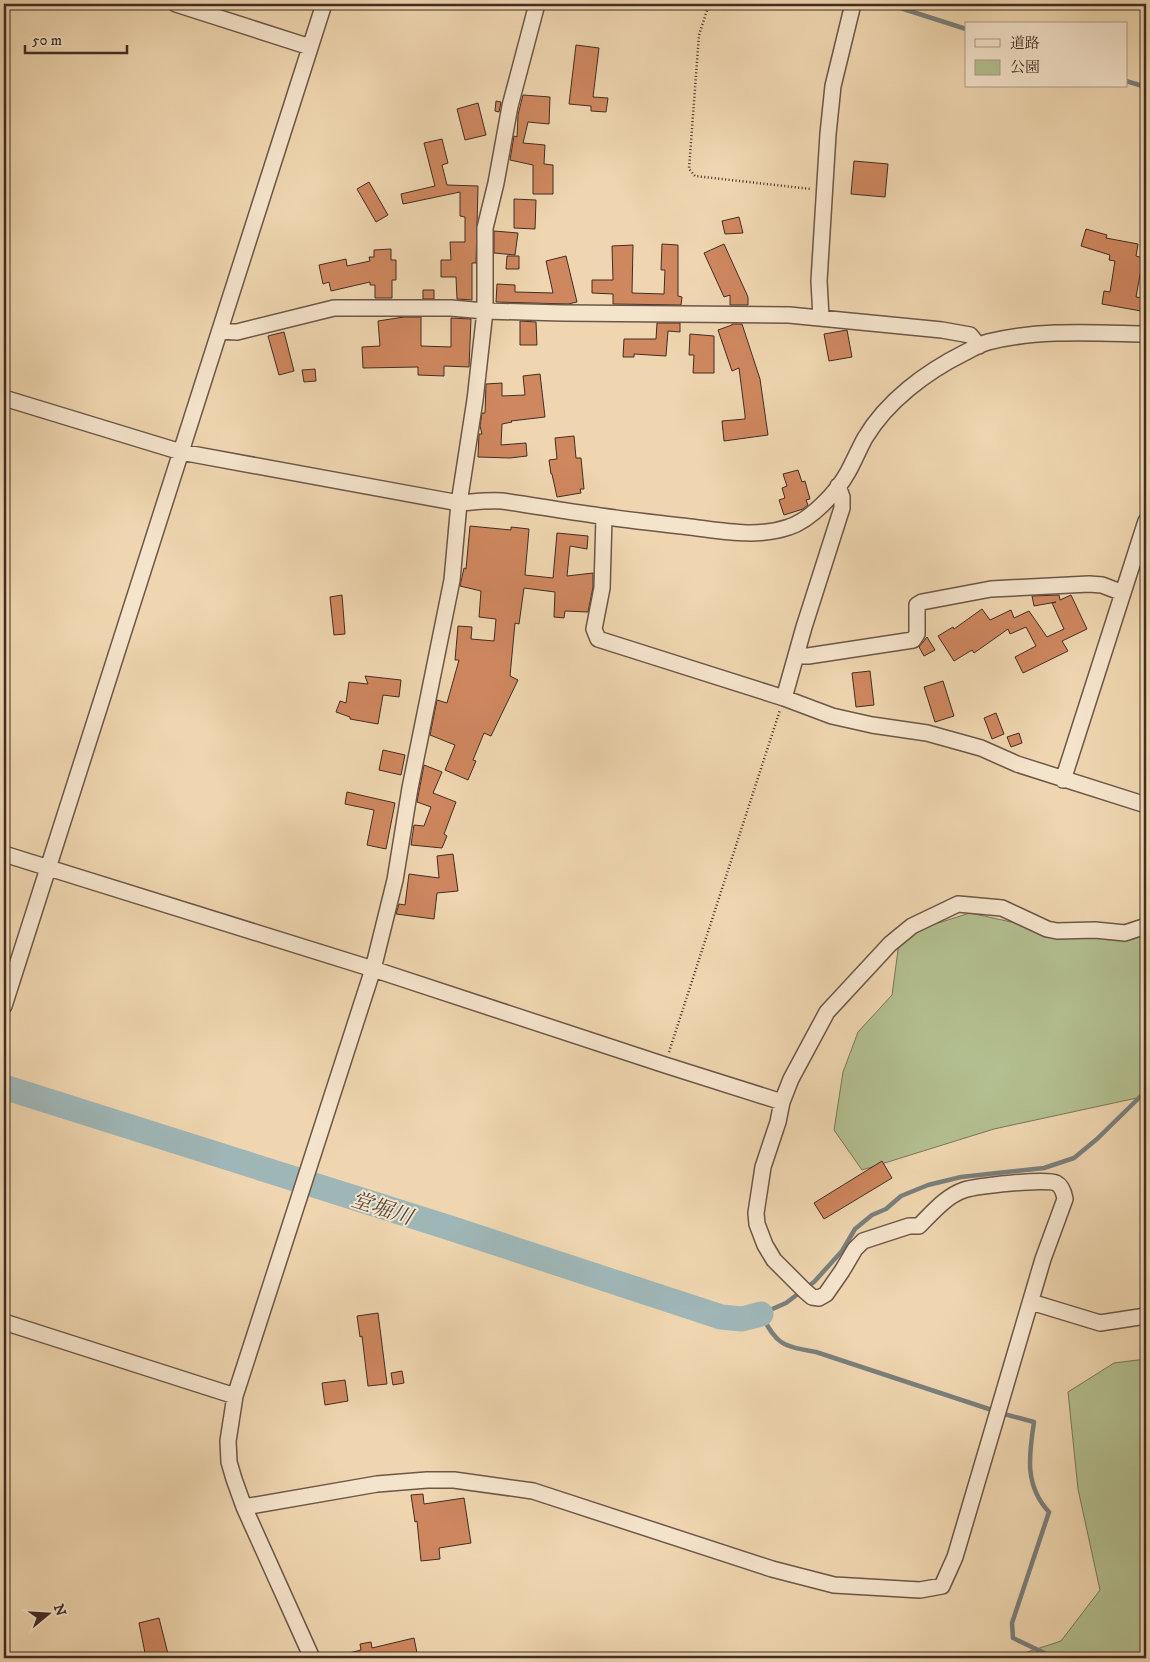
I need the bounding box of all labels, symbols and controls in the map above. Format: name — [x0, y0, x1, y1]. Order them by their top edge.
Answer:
scale bar — [25, 22, 128, 54]
legend — [965, 22, 1128, 88]
text: 50 m — [32, 31, 62, 50]
text: 道路 — [1010, 34, 1040, 53]
text: 公園 — [1010, 58, 1040, 77]
water label: 堂堀川 — [348, 1187, 418, 1232]
north arrow — [22, 1590, 72, 1640]
text: N — [49, 1602, 70, 1619]

